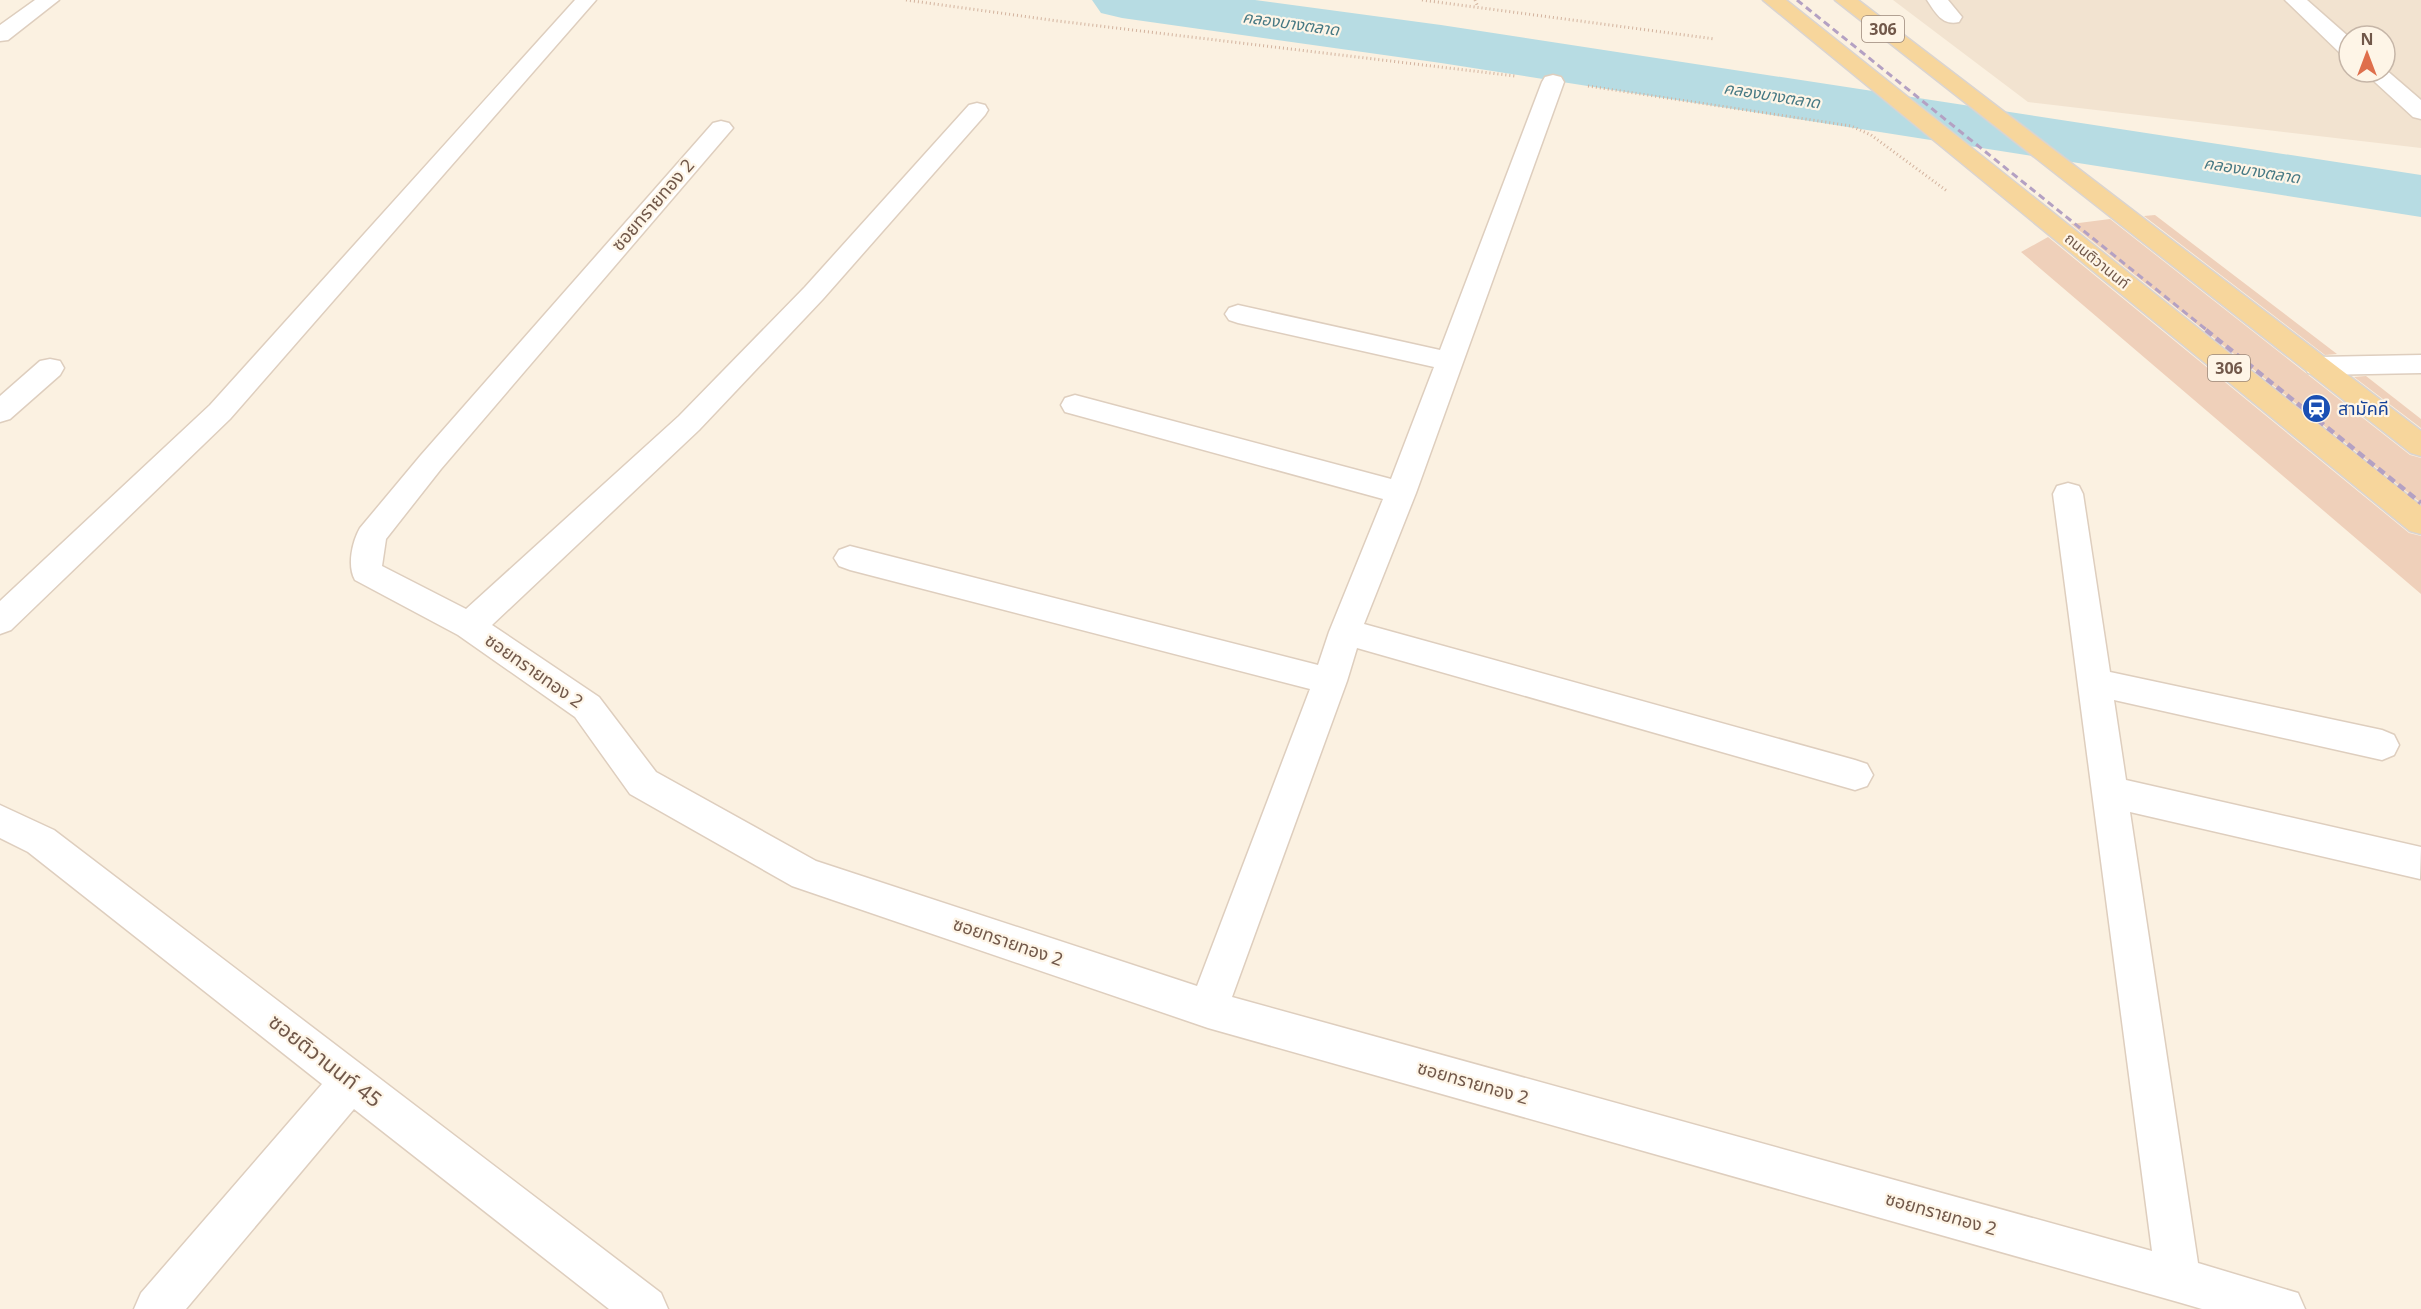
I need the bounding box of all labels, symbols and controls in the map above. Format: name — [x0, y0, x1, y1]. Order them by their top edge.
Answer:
water label: คลองบางตลาด — [1241, 5, 1342, 41]
road number: 306 — [1862, 16, 1904, 42]
north arrow — [2337, 24, 2397, 84]
text: N — [2360, 28, 2374, 50]
water label: คลองบางตลาด — [1722, 77, 1823, 114]
water label: คลองบางตลาด — [2202, 152, 2303, 189]
street label: ซอยทรายทอง 2 — [606, 153, 699, 256]
street label: ถนนติวานนท์ — [2061, 228, 2134, 293]
road number: 306 — [2208, 355, 2250, 381]
station icon: สามัคคี — [2301, 393, 2333, 425]
place label: สามัคคี — [2338, 396, 2389, 420]
street label: ซอยทรายทอง 2 — [481, 627, 588, 713]
street label: ซอยทรายทอง 2 — [950, 911, 1066, 971]
street label: ซอยติวานนท์ 45 — [263, 1007, 388, 1113]
street label: ซอยทรายทอง 2 — [1415, 1055, 1532, 1109]
street label: ซอยทรายทอง 2 — [1883, 1186, 2000, 1240]

